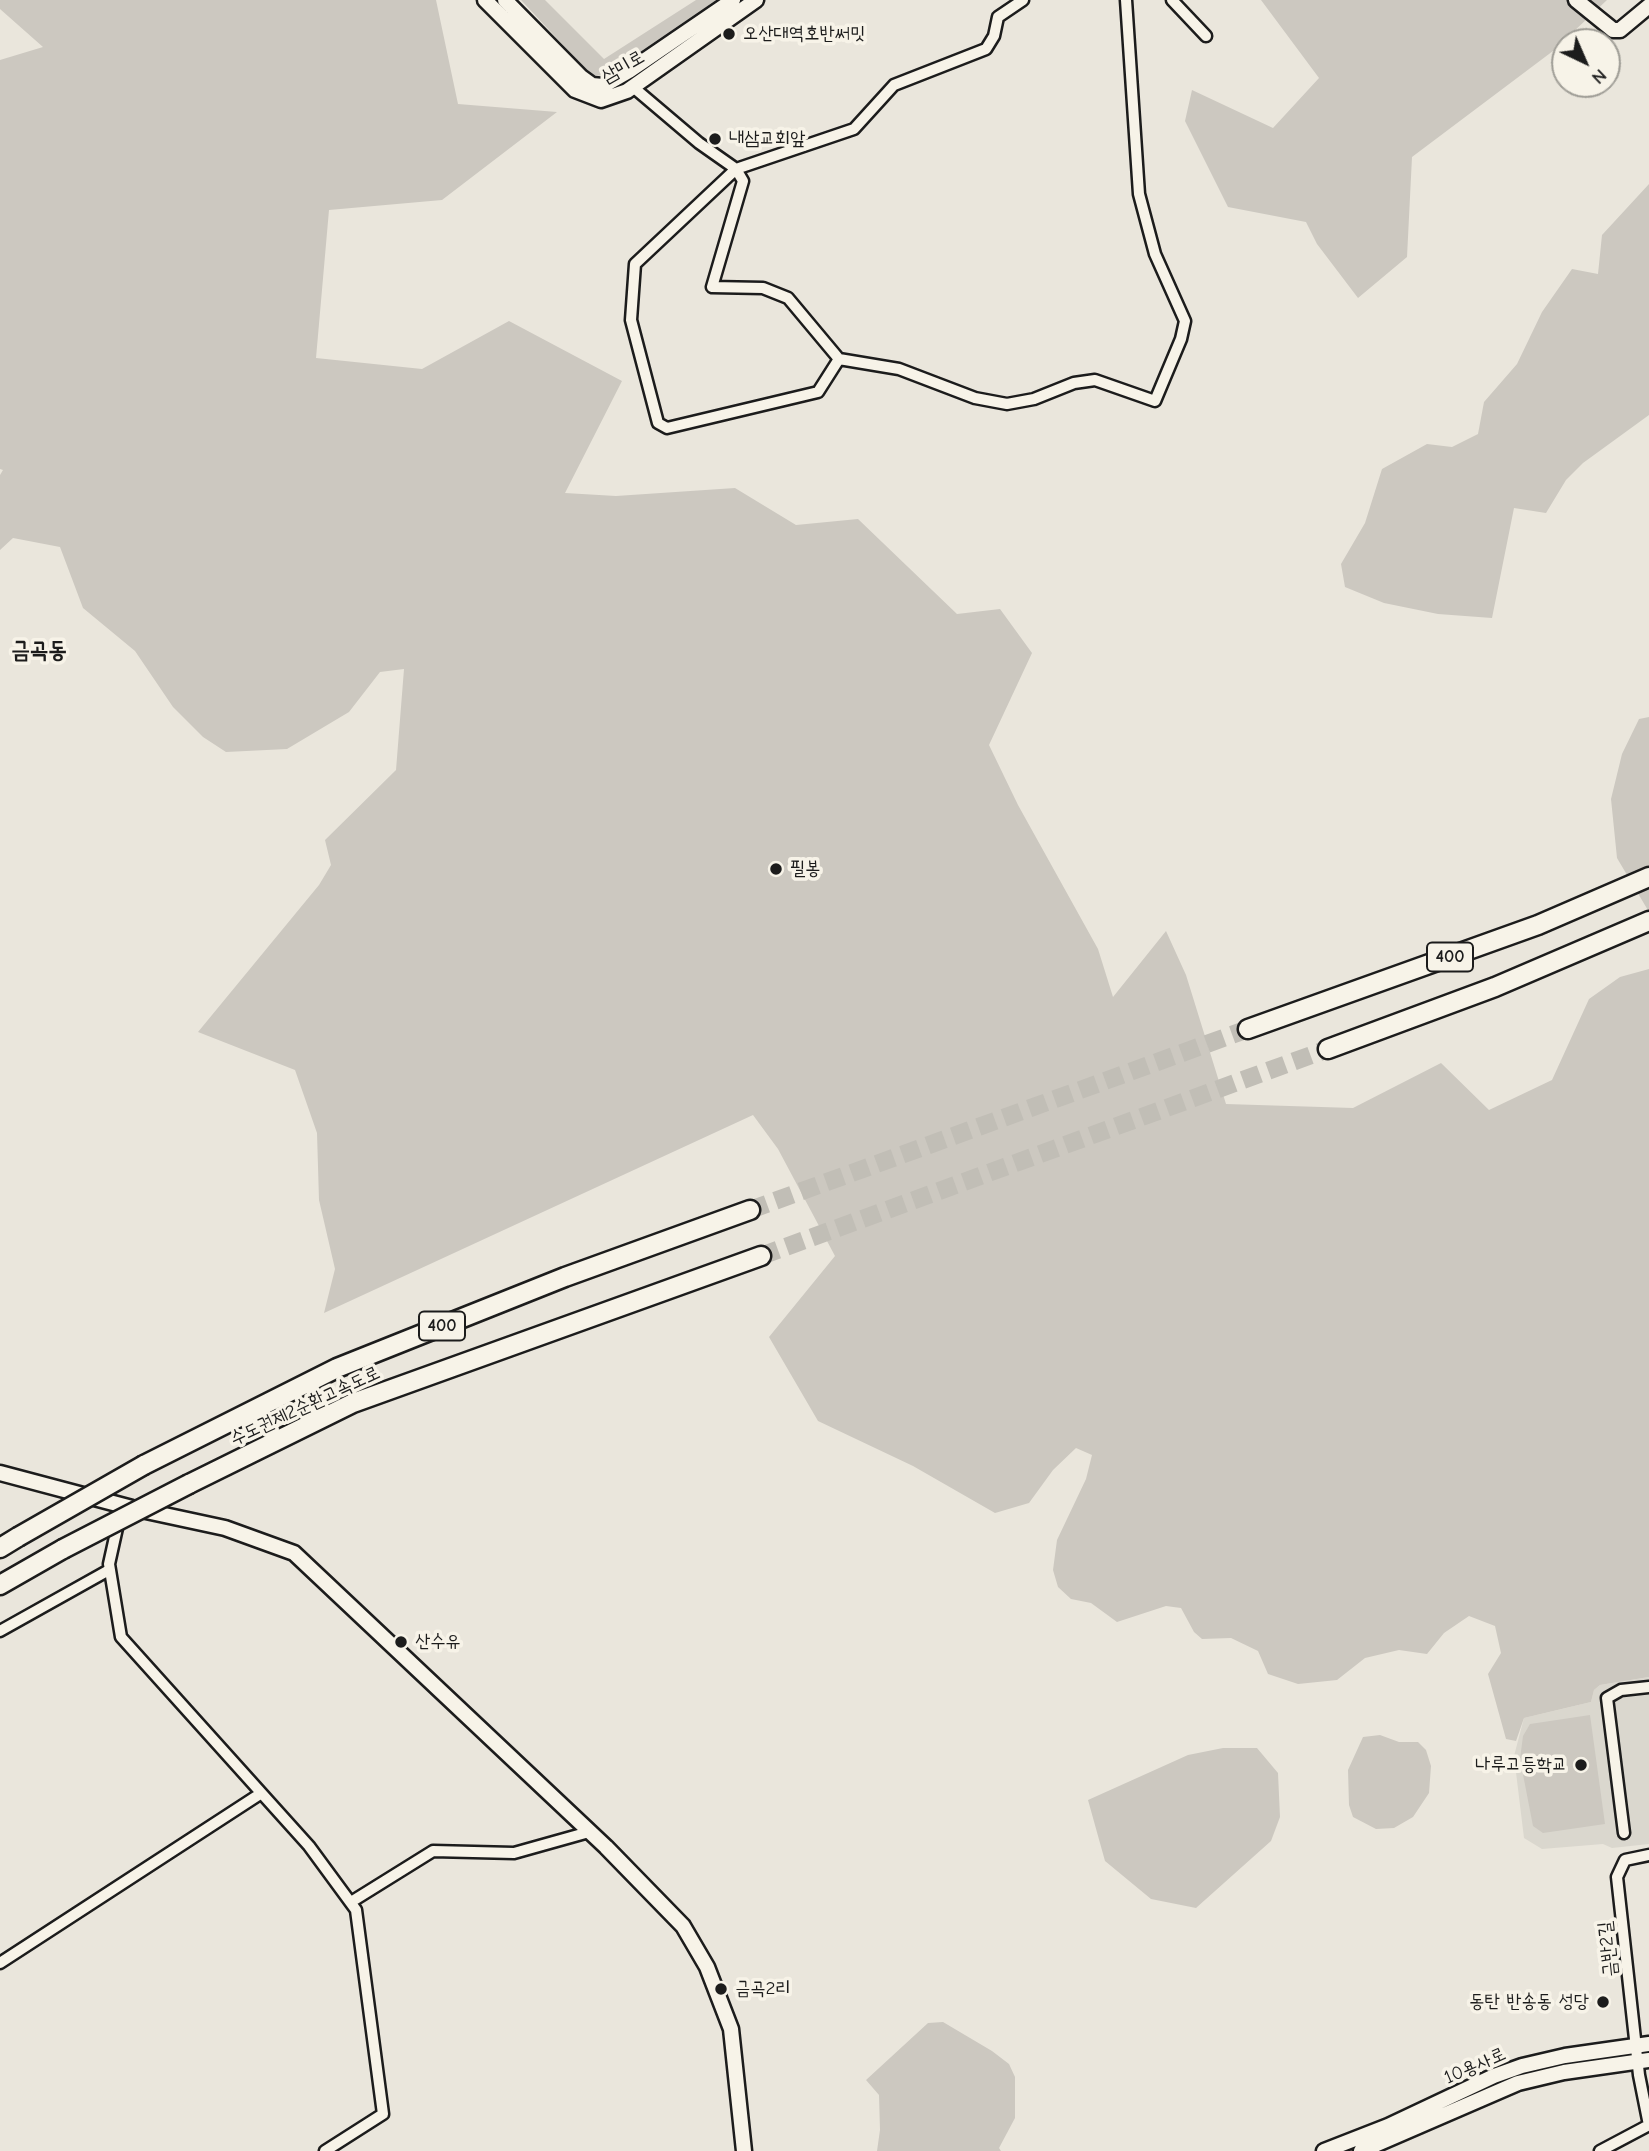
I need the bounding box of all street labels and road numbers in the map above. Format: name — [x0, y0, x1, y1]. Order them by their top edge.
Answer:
street label: 삼미로 — [597, 46, 649, 88]
road number: 400 — [1427, 942, 1473, 972]
road number: 400 — [419, 1311, 465, 1340]
street label: 수도권제2순환고속도로 — [226, 1361, 384, 1451]
street label: 금반2길 — [1594, 1920, 1622, 1978]
street label: 10용사로 — [1441, 2042, 1509, 2090]

